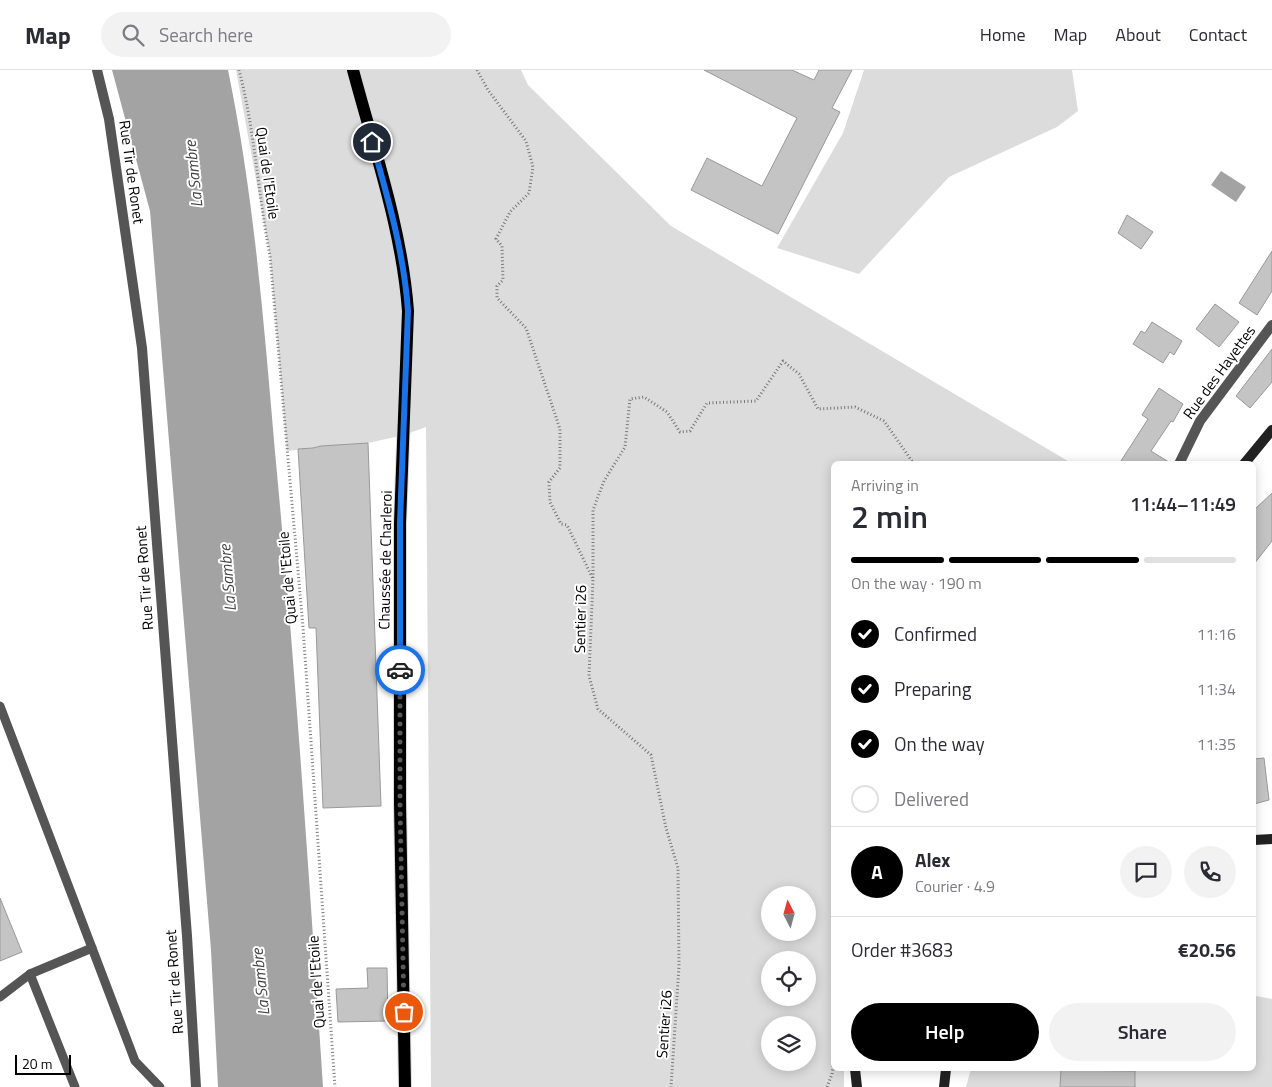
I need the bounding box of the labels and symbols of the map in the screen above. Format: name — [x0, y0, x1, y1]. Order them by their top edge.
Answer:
street label: Rue Tir de Ronet — [113, 119, 151, 226]
pin — [351, 121, 393, 163]
street label: Quai de l'Etoile — [250, 125, 286, 221]
water label: La Sambre — [177, 138, 208, 209]
street label: Rue des Hayettes — [1177, 320, 1261, 424]
street label: Chaussée de Charleroi — [372, 490, 398, 630]
street label: Rue Tir de Ronet — [129, 524, 159, 631]
street label: Quai de l'Etoile — [271, 531, 303, 625]
water label: La Sambre — [212, 542, 242, 612]
street label: Sentier i26 — [568, 585, 592, 653]
courier — [375, 645, 425, 695]
north arrow — [761, 886, 816, 941]
street label: Rue Tir de Ronet — [159, 928, 189, 1035]
street label: Quai de l'Etoile — [301, 935, 331, 1029]
water label: La Sambre — [244, 946, 275, 1017]
street label: Sentier i26 — [650, 989, 678, 1059]
pin — [383, 991, 425, 1033]
scale bar — [15, 1052, 71, 1075]

